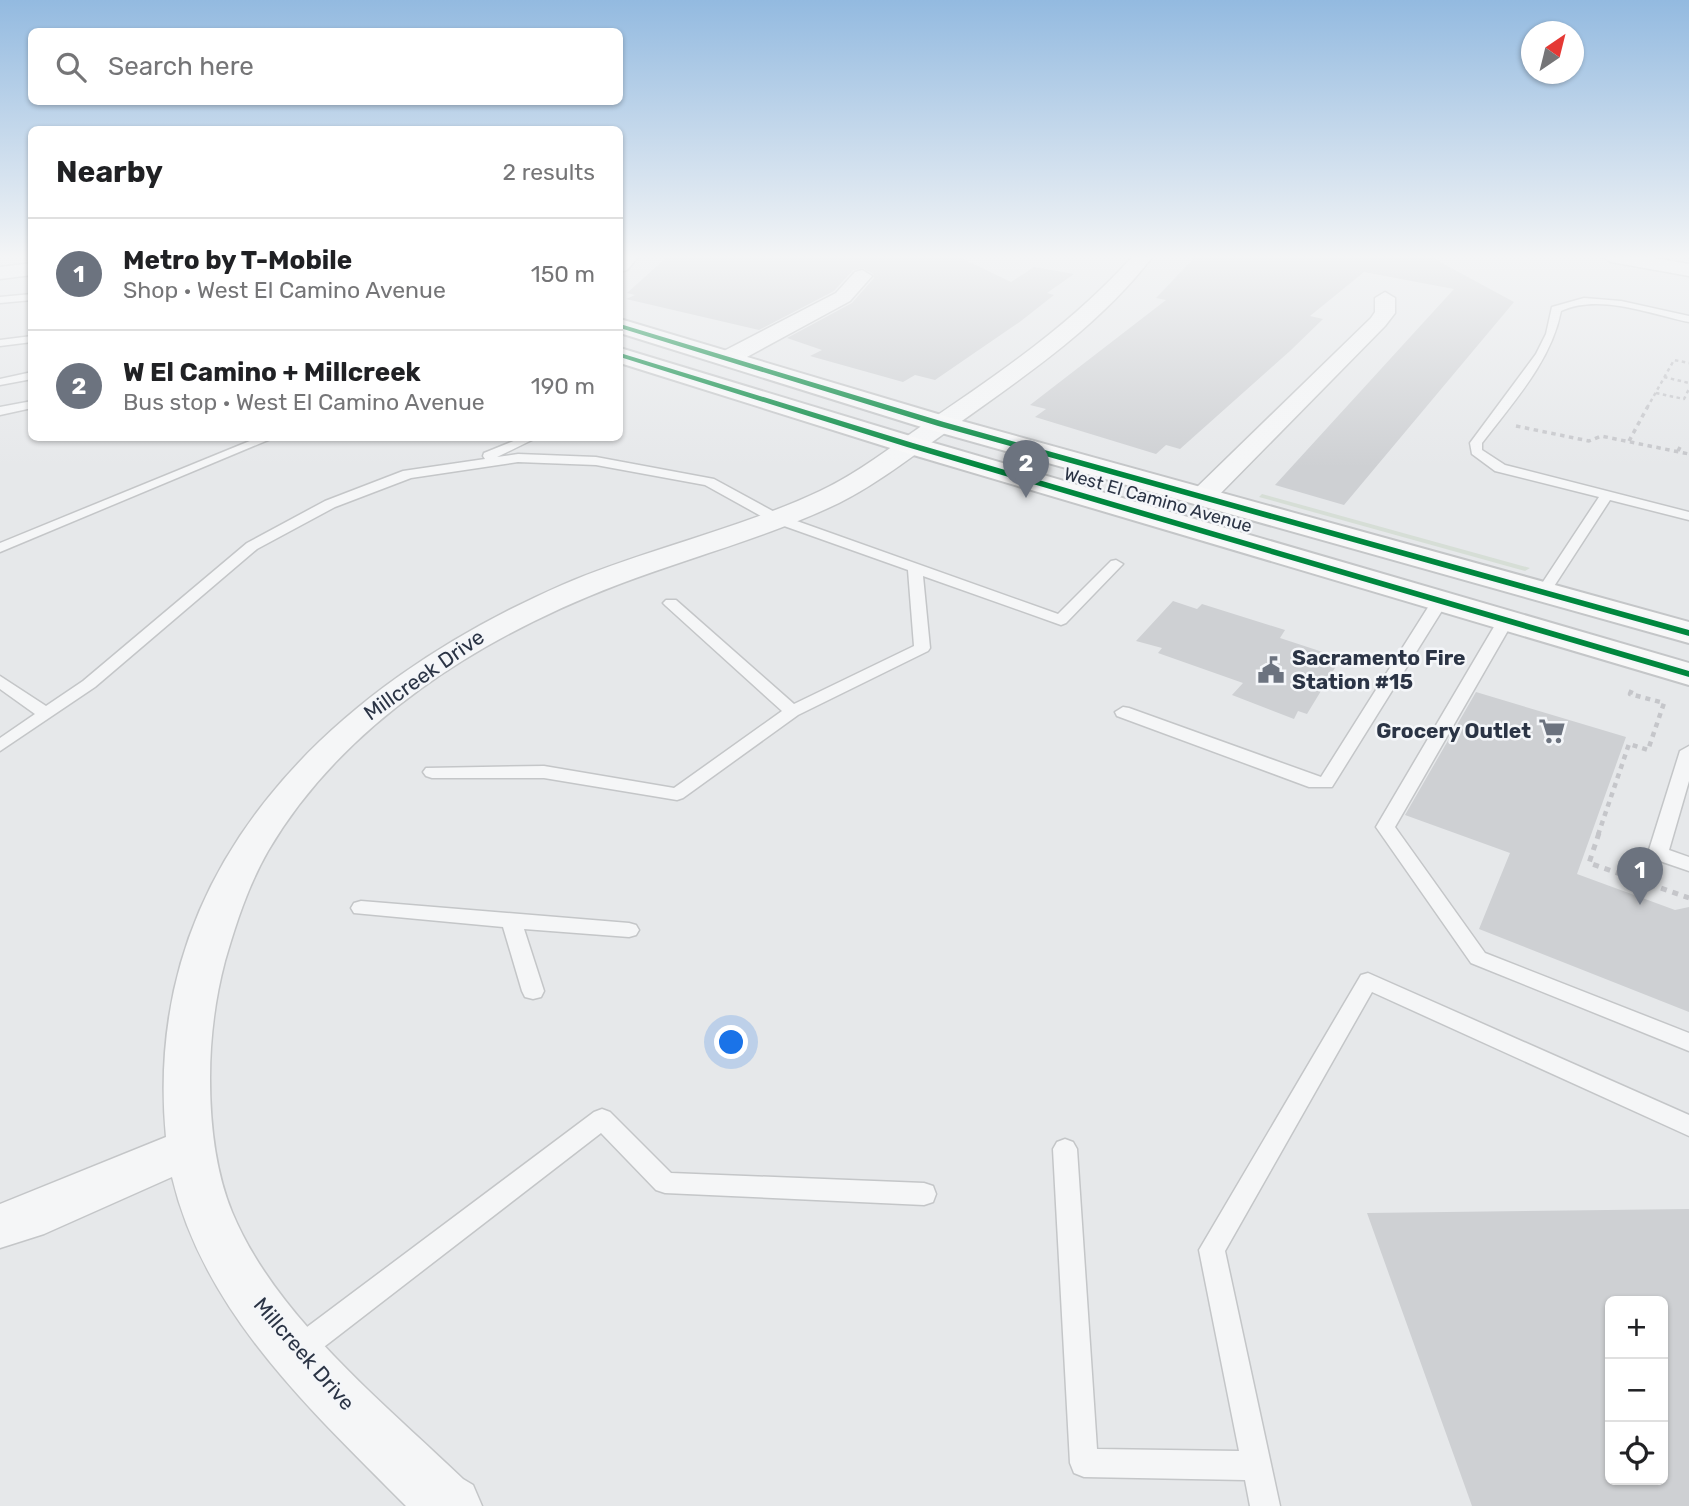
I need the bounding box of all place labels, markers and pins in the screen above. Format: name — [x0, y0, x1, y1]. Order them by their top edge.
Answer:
pin: 2 — [1003, 440, 1049, 498]
place label: Sacramento Fire Station #15 — [1292, 645, 1466, 694]
public building icon: Sacramento Fire Station #15 — [1256, 655, 1286, 685]
supermarket icon: Grocery Outlet — [1537, 716, 1567, 746]
place label: Grocery Outlet — [1376, 718, 1531, 743]
pin: 1 — [1617, 847, 1663, 905]

